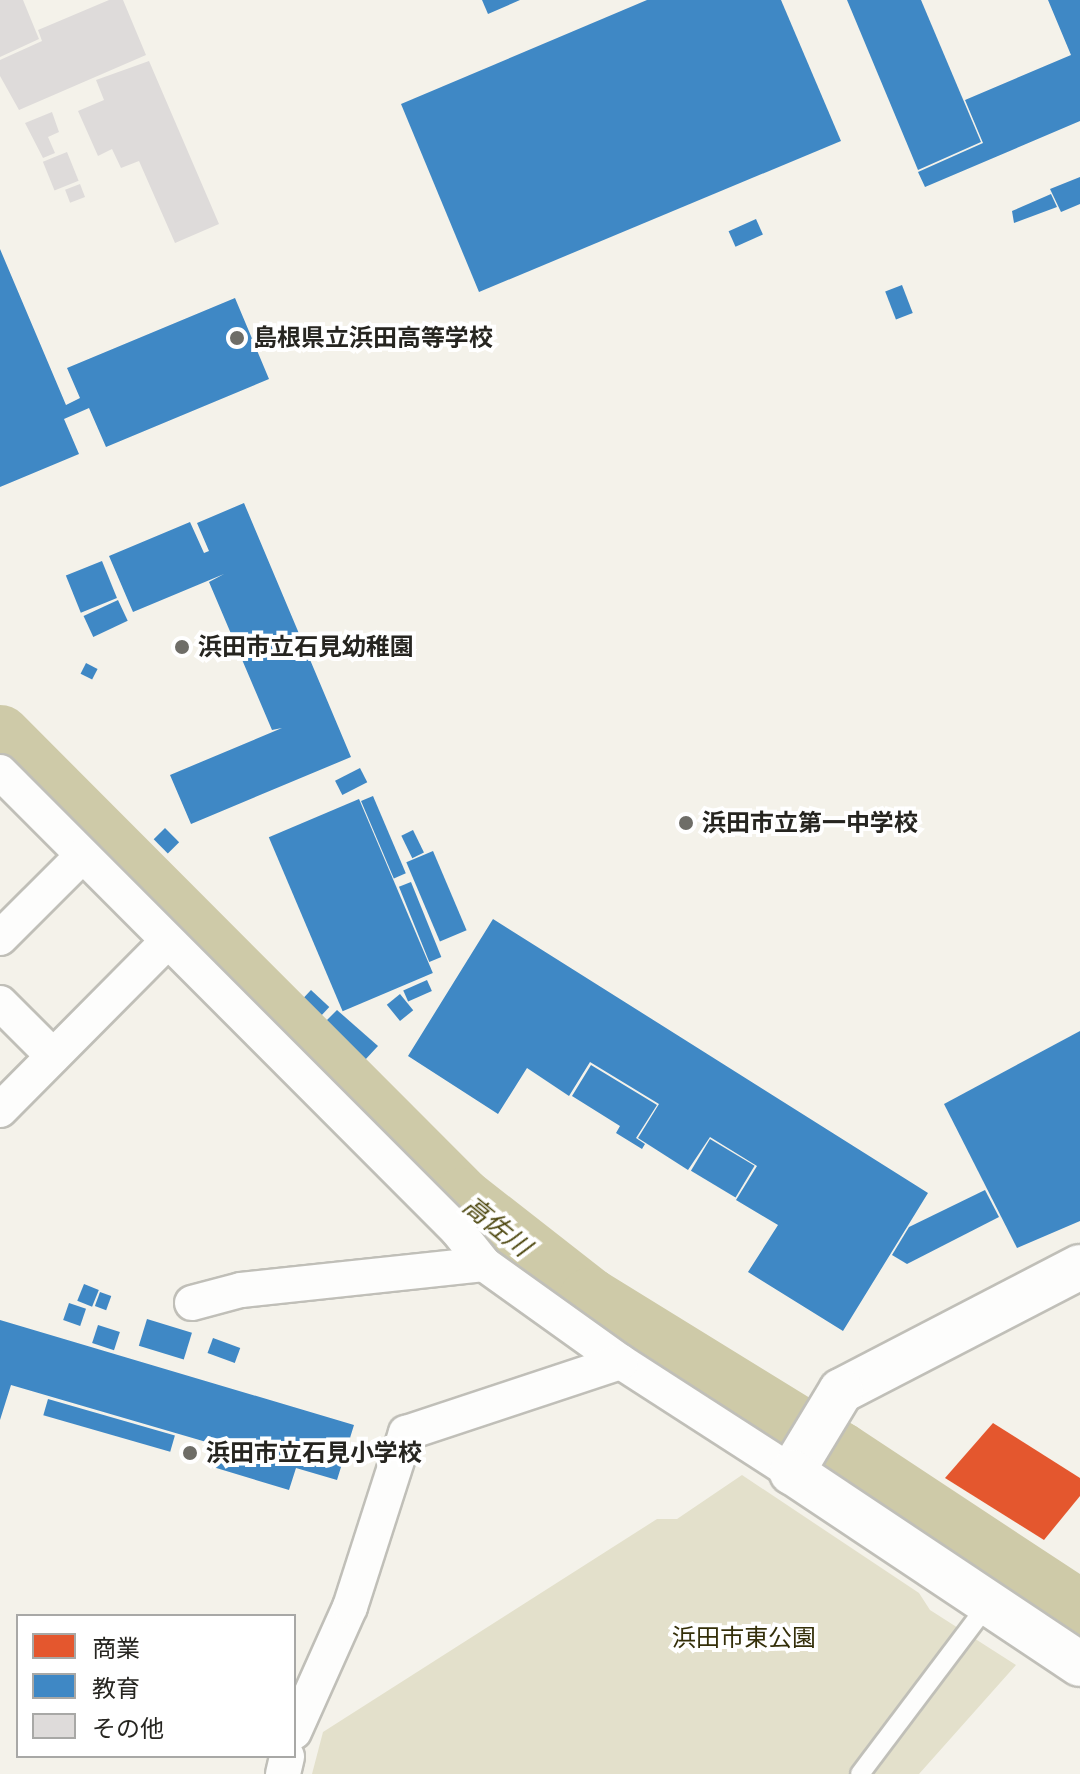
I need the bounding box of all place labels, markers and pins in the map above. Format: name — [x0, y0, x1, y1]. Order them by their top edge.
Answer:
place label: 島根県立浜田高等学校 — [253, 324, 493, 352]
marker: 島根県立浜田高等学校 — [228, 329, 246, 347]
place label: 浜田市立石見幼稚園 — [198, 633, 414, 661]
marker: 浜田市立石見幼稚園 — [173, 638, 191, 656]
place label: 浜田市立第一中学校 — [702, 809, 918, 837]
marker: 浜田市立第一中学校 — [677, 814, 695, 832]
place label: 浜田市立石見小学校 — [206, 1439, 422, 1467]
marker: 浜田市立石見小学校 — [181, 1444, 199, 1462]

